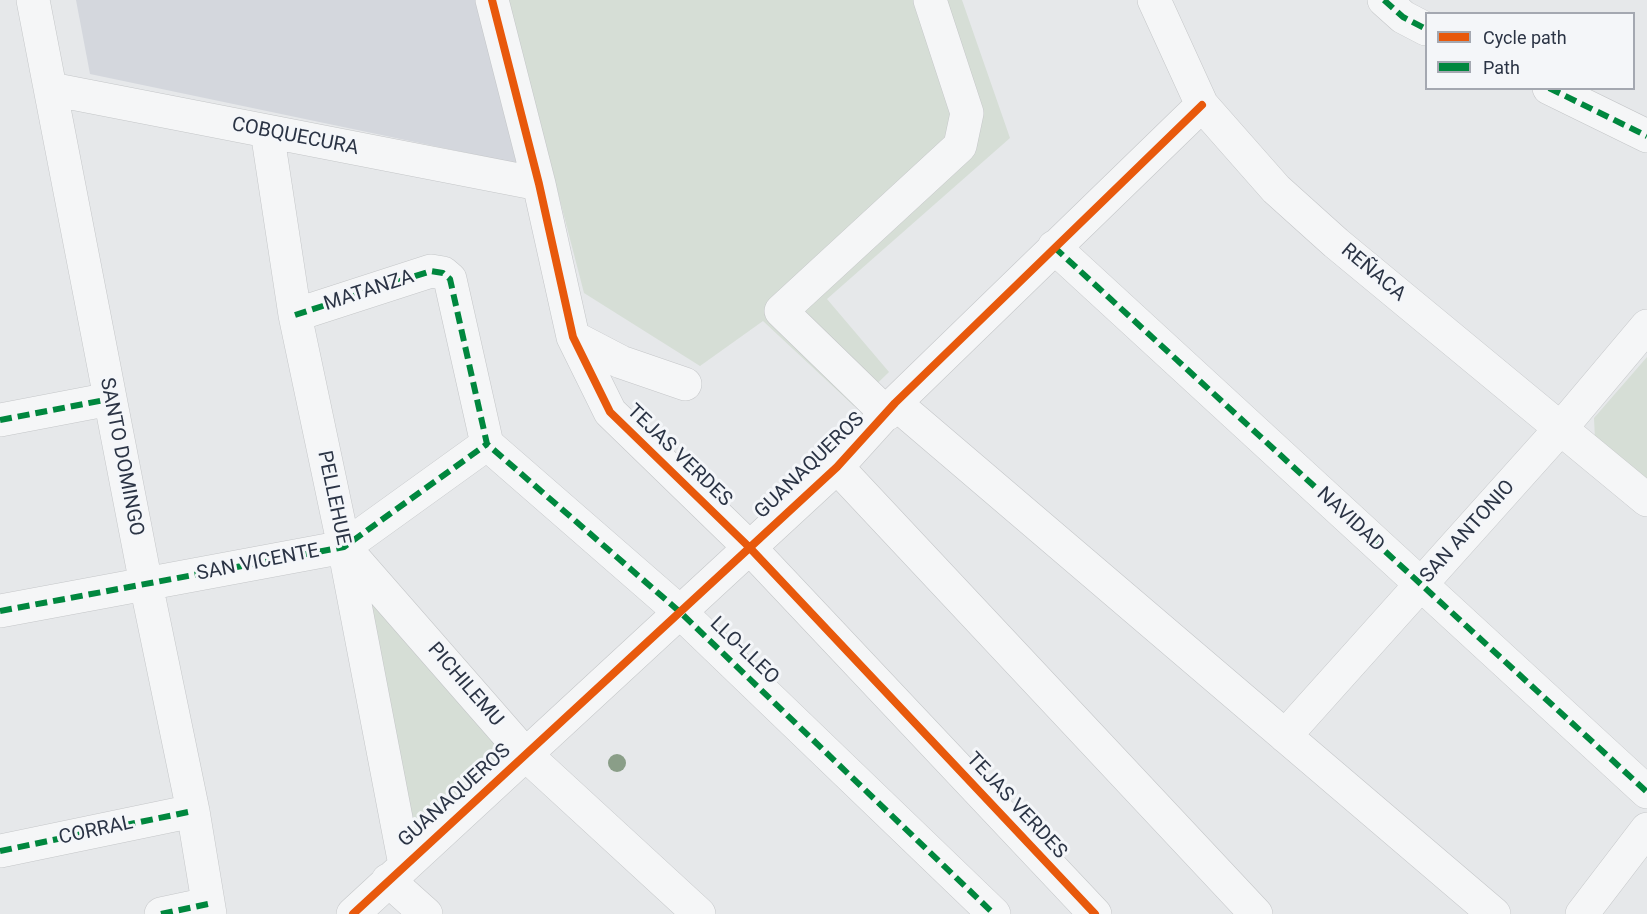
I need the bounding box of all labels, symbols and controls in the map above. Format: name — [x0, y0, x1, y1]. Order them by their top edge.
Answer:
legend — [1425, 12, 1635, 90]
text: Cycle path — [1483, 27, 1567, 48]
text: Path — [1483, 57, 1520, 78]
street label: COBQUECURA — [230, 113, 360, 161]
street label: REÑACA — [1336, 239, 1410, 307]
street label: MATANZA — [321, 265, 417, 317]
street label: SANTO DOMINGO — [94, 376, 148, 538]
street label: TEJAS VERDES — [621, 400, 737, 512]
street label: GUANAQUEROS — [750, 408, 870, 524]
street label: PELLEHUE — [311, 449, 355, 547]
street label: SAN ANTONIO — [1416, 476, 1520, 588]
street label: NAVIDAD — [1311, 483, 1389, 557]
street label: SAN VICENTE — [195, 539, 321, 587]
street label: LLO-LLEO — [704, 612, 784, 690]
street label: PICHILEMU — [422, 638, 508, 732]
street label: GUANAQUEROS — [394, 739, 516, 853]
street label: TEJAS VERDES — [961, 748, 1071, 864]
street label: CORRAL — [57, 811, 135, 851]

